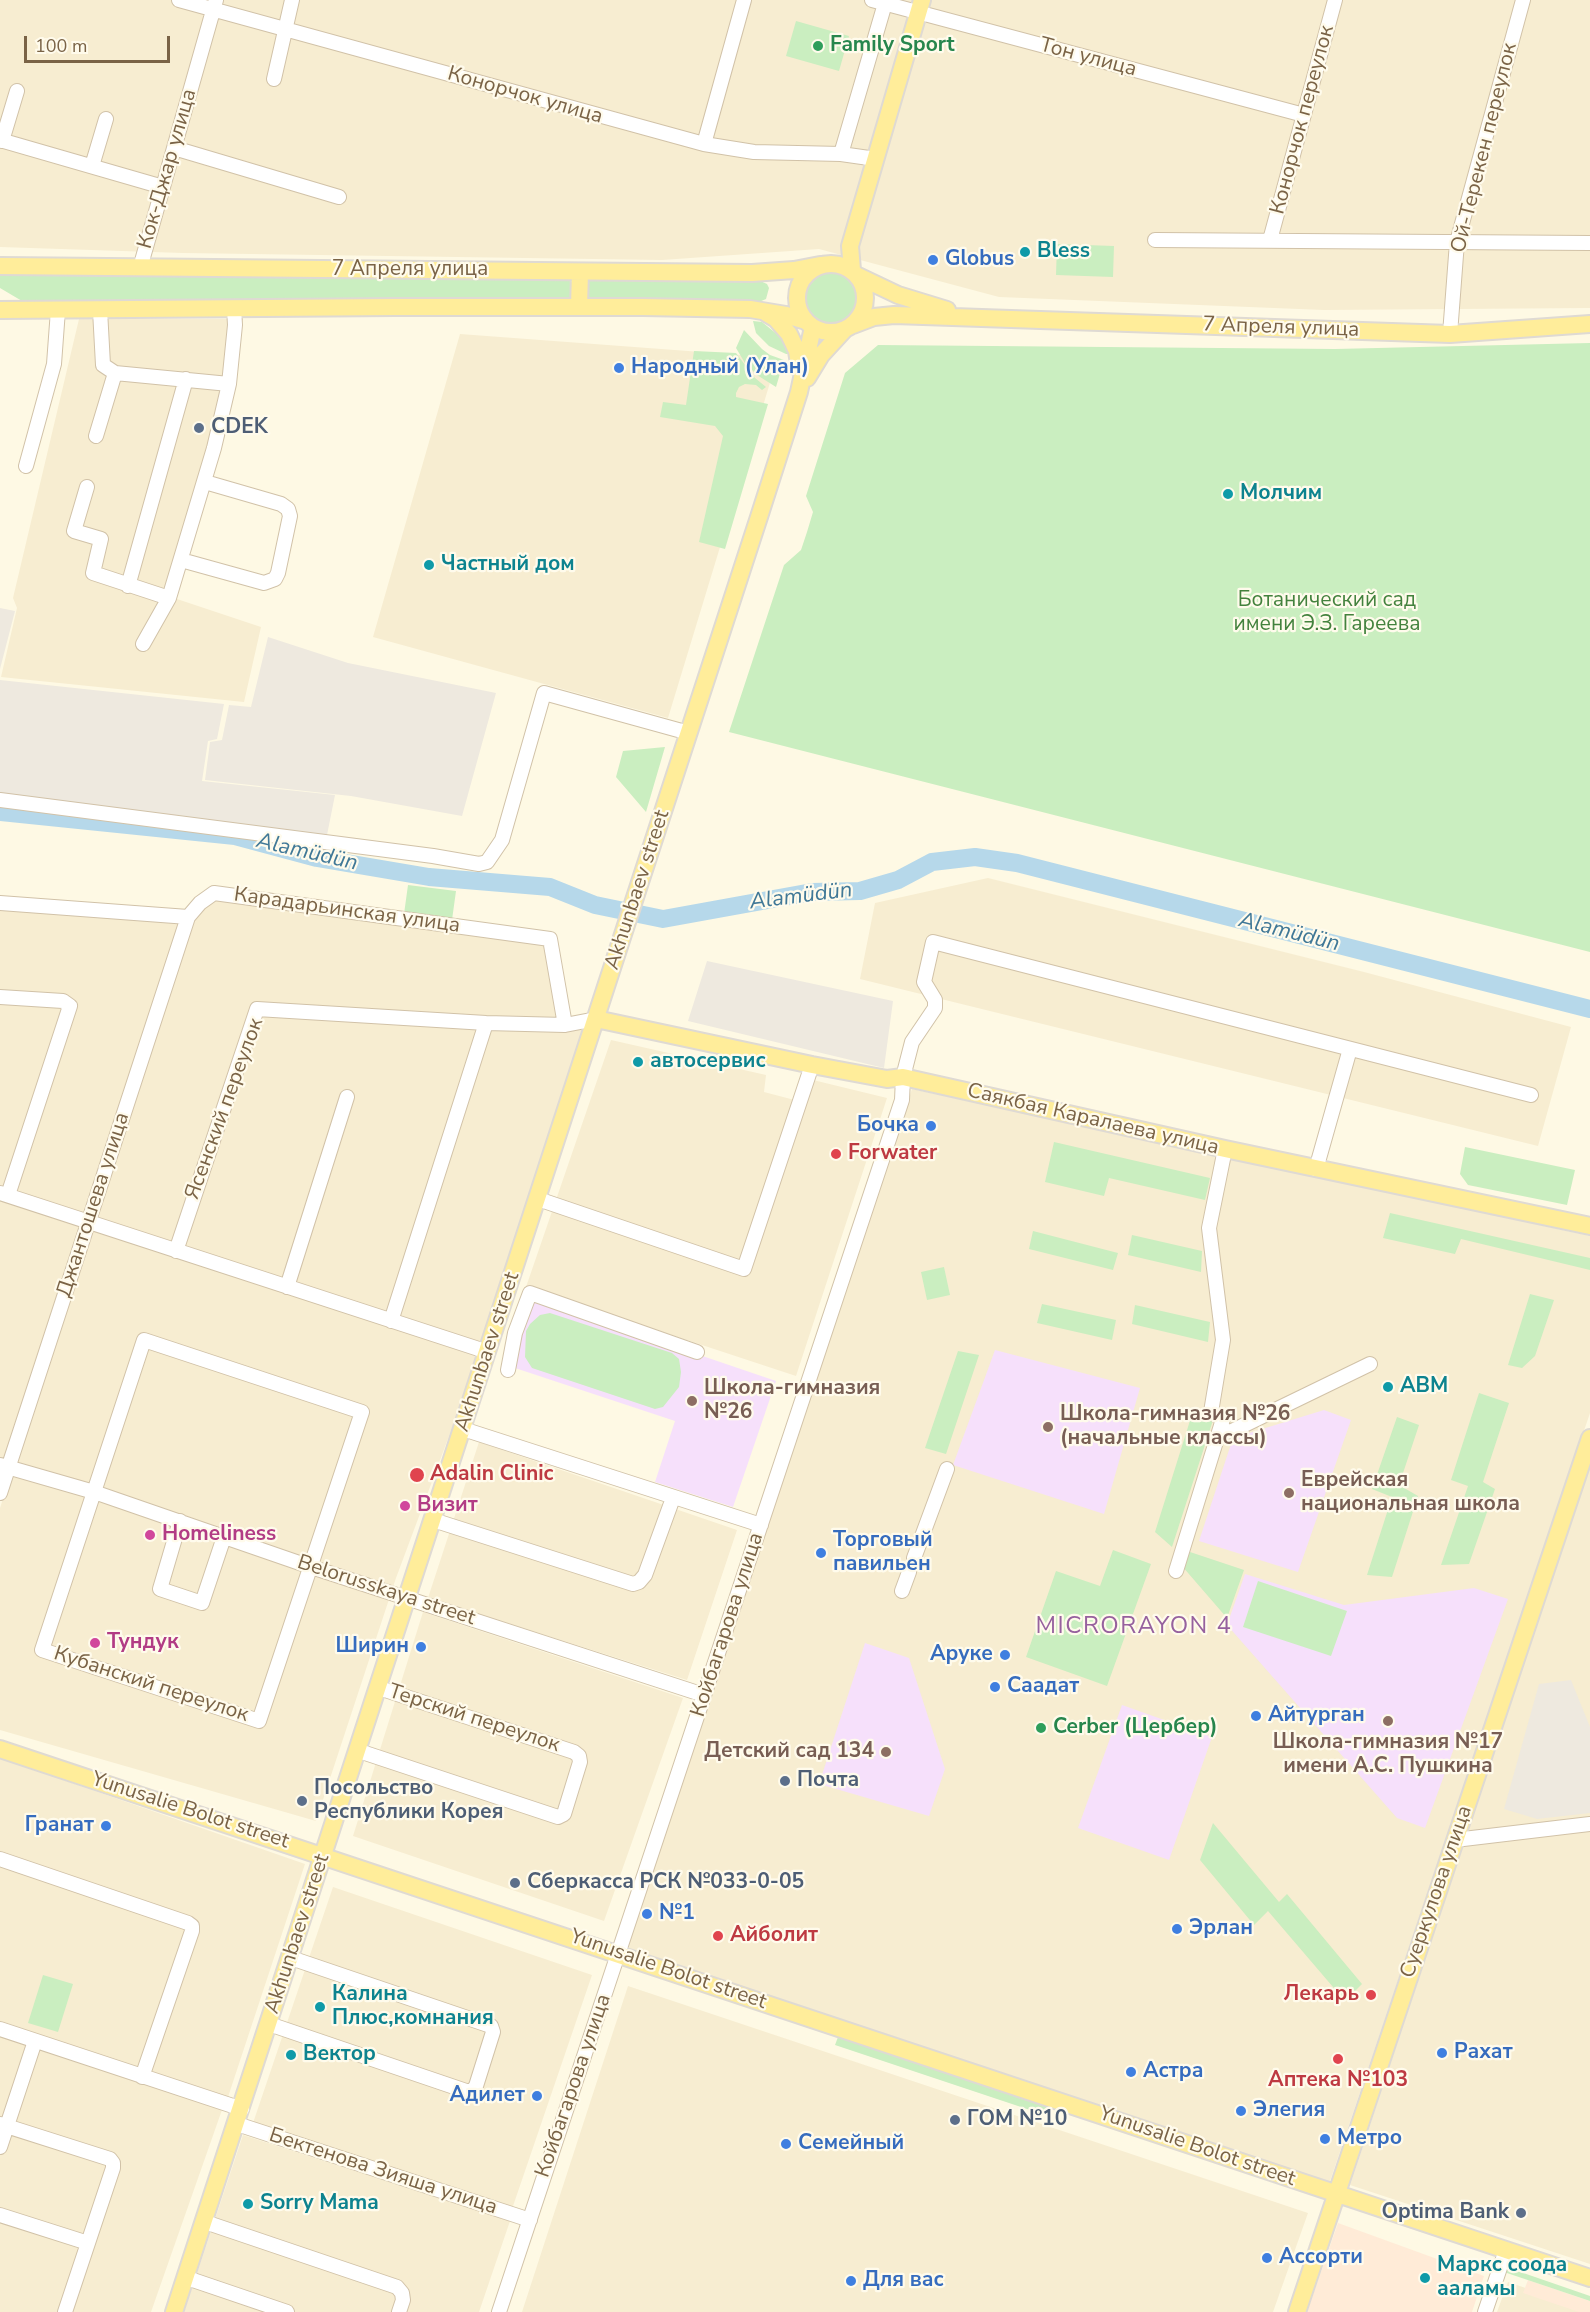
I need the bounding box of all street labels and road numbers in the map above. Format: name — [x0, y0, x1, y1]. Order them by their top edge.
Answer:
street label: Конорчок переулок — [1266, 23, 1340, 217]
street label: Тон улица — [1037, 33, 1139, 83]
street label: Ой-Терекен переулок — [1447, 40, 1523, 256]
street label: Конорчок улица — [444, 62, 606, 130]
street label: Кок-Джар улица — [133, 86, 203, 252]
street label: 7 Апреля улица — [332, 257, 488, 283]
street label: 7 Апреля улица — [1202, 313, 1360, 343]
street label: Akhunbaev street — [600, 807, 676, 973]
street label: Карадарьинская улица — [232, 883, 462, 939]
street label: Ясенский переулок — [180, 1015, 270, 1203]
street label: Саякбая Каралаева улица — [965, 1079, 1221, 1161]
street label: Джантошева улица — [52, 1110, 136, 1300]
street label: Akhunbaev street — [450, 1269, 526, 1435]
street label: Койбагарова улица — [686, 1530, 770, 1720]
street label: Belorusskaya street — [294, 1550, 478, 1632]
street label: Кубанский переулок — [51, 1642, 251, 1728]
street label: Терский переулок — [385, 1679, 563, 1759]
street label: Yunusalie Bolot street — [88, 1767, 292, 1855]
street label: Суеркулова улица — [1396, 1803, 1478, 1981]
street label: Akhunbaev street — [260, 1851, 336, 2017]
street label: Yunusalie Bolot street — [566, 1925, 770, 2015]
street label: Койбагарова улица — [531, 1991, 617, 2181]
street label: Yunusalie Bolot street — [1095, 2102, 1299, 2192]
street label: Бектенова Зияша улица — [266, 2123, 500, 2221]

